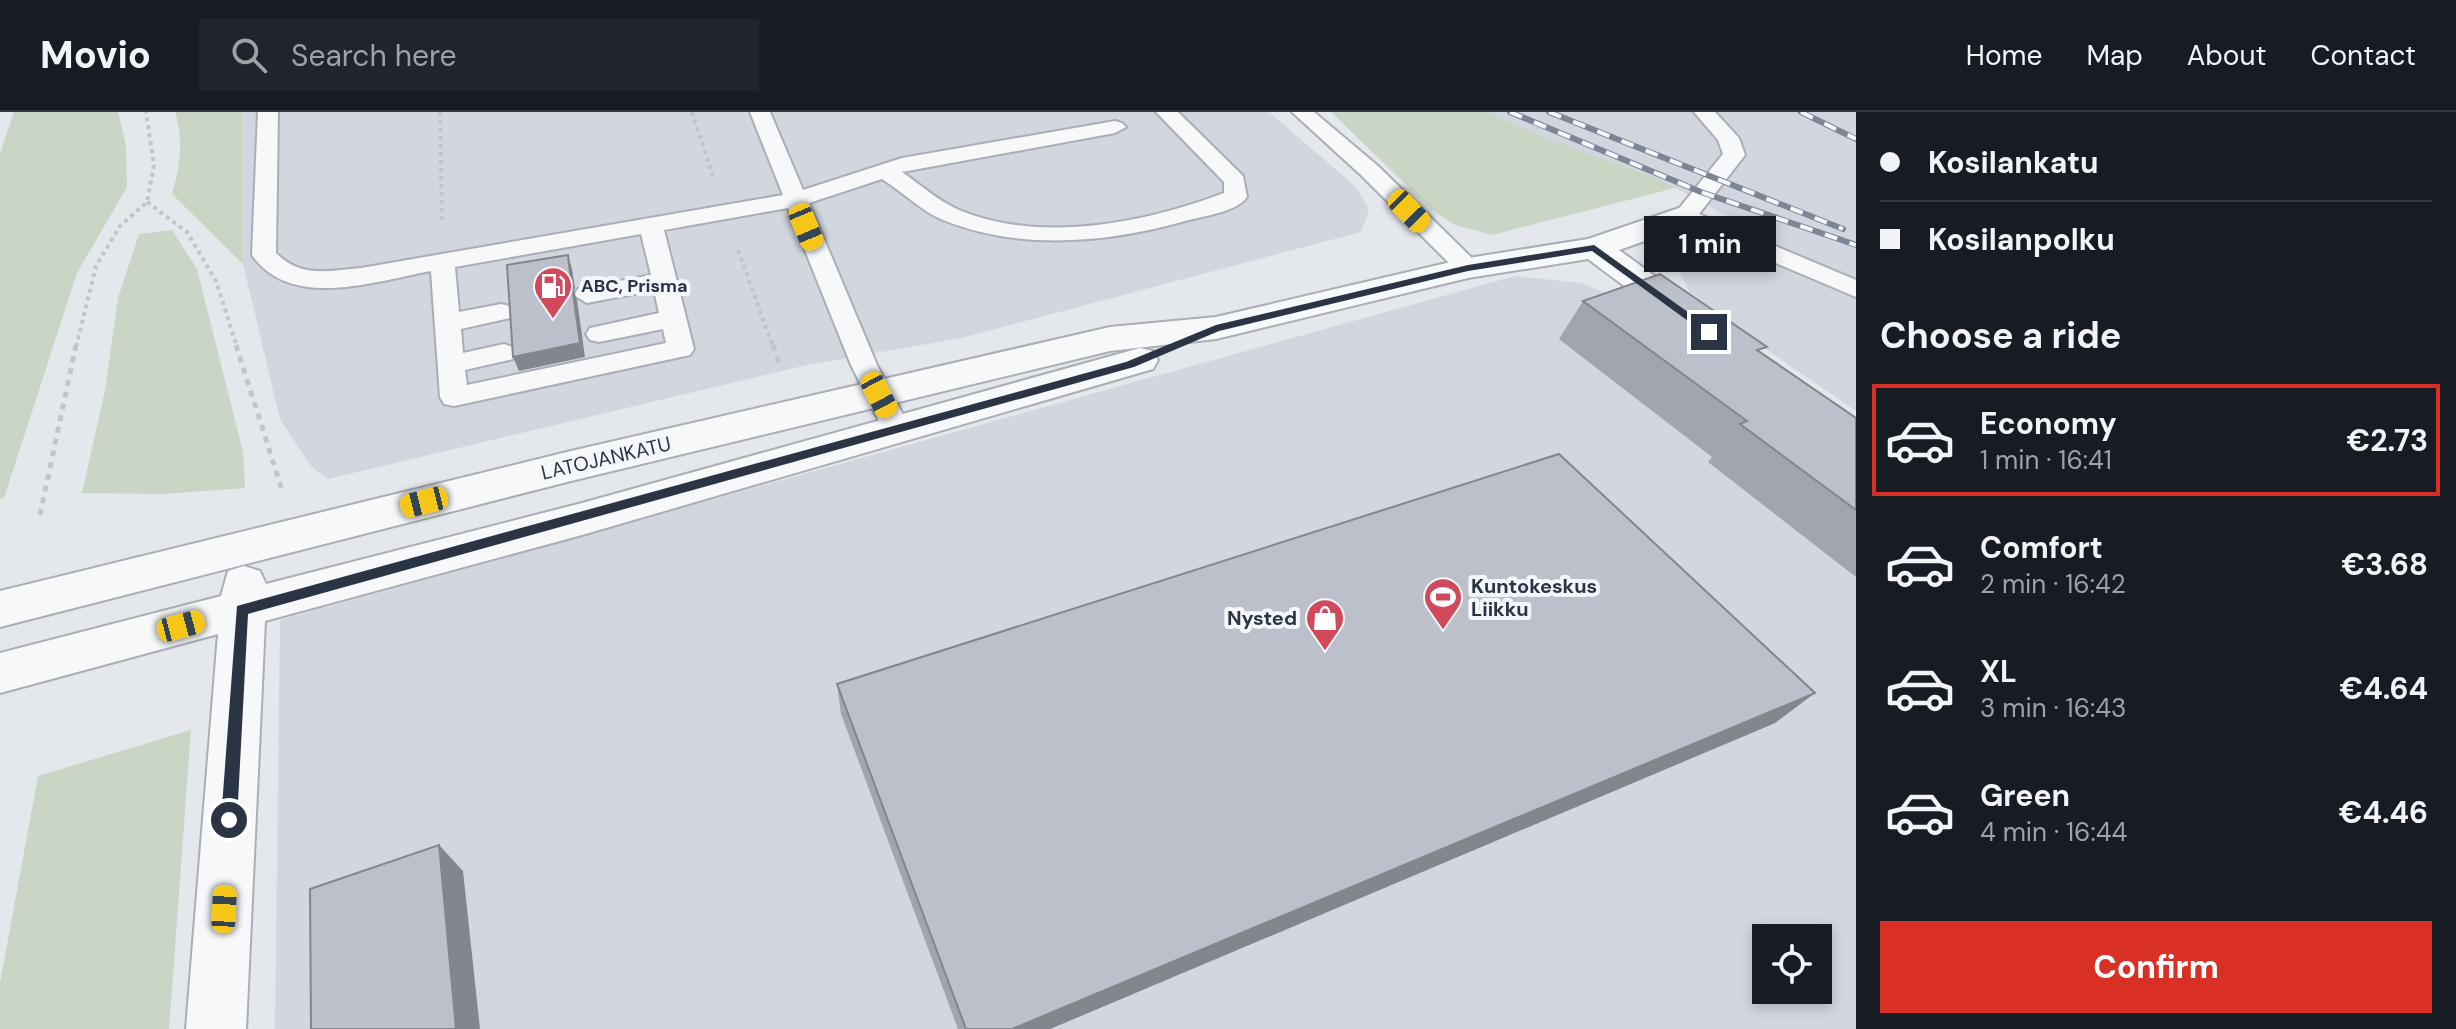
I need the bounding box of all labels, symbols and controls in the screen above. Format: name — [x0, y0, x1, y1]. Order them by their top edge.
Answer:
search box — [199, 19, 759, 91]
text: Movio — [40, 30, 151, 80]
icon: search — [227, 33, 271, 77]
text: Search here — [291, 36, 457, 75]
text: Home — [1966, 37, 2042, 74]
text: Map — [2086, 37, 2143, 74]
text: About — [2187, 37, 2266, 74]
text: Contact — [2310, 37, 2416, 74]
text: Kosilankatu — [1928, 143, 2099, 182]
car — [1384, 185, 1434, 237]
car — [786, 200, 826, 254]
callout: 1 min — [1643, 216, 1775, 272]
text: Kosilanpolku — [1928, 220, 2115, 259]
text: 1 min — [1678, 227, 1742, 261]
fuel station icon: ABC, Prisma — [532, 265, 574, 320]
place label: ABC, Prisma — [581, 274, 688, 298]
text: Choose a ride — [1880, 312, 2121, 359]
route end — [1691, 314, 1727, 350]
car — [857, 368, 901, 422]
icon: car — [1884, 404, 1956, 476]
text: Economy — [1980, 404, 2117, 443]
text: €2.73 — [2346, 421, 2428, 460]
street label: LATOJANKATU — [539, 430, 673, 486]
text: 1 min · 16:41 — [1980, 443, 2112, 477]
car — [398, 485, 450, 519]
icon: car — [1884, 528, 1956, 600]
text: Comfort — [1980, 528, 2103, 567]
text: €3.68 — [2342, 545, 2428, 584]
text: 2 min · 16:42 — [1980, 567, 2126, 601]
place label: Kuntokeskus Liikku — [1471, 573, 1597, 622]
sports icon: Kuntokeskus Liikku — [1422, 576, 1464, 631]
shop icon: Nysted — [1304, 597, 1346, 652]
place label: Nysted — [1227, 605, 1297, 631]
car — [155, 608, 207, 644]
icon: car — [1884, 652, 1956, 724]
text: XL — [1980, 652, 2017, 691]
text: €4.64 — [2340, 669, 2428, 708]
text: 3 min · 16:43 — [1980, 691, 2126, 725]
icon: car — [1884, 776, 1956, 848]
text: Green — [1980, 776, 2070, 815]
text: €4.46 — [2339, 793, 2428, 832]
route start — [211, 802, 247, 838]
text: 4 min · 16:44 — [1980, 815, 2127, 849]
car — [211, 884, 237, 934]
button: Confirm — [1880, 921, 2432, 1013]
map controls — [1752, 924, 1832, 1004]
button: locate — [1752, 924, 1832, 1004]

